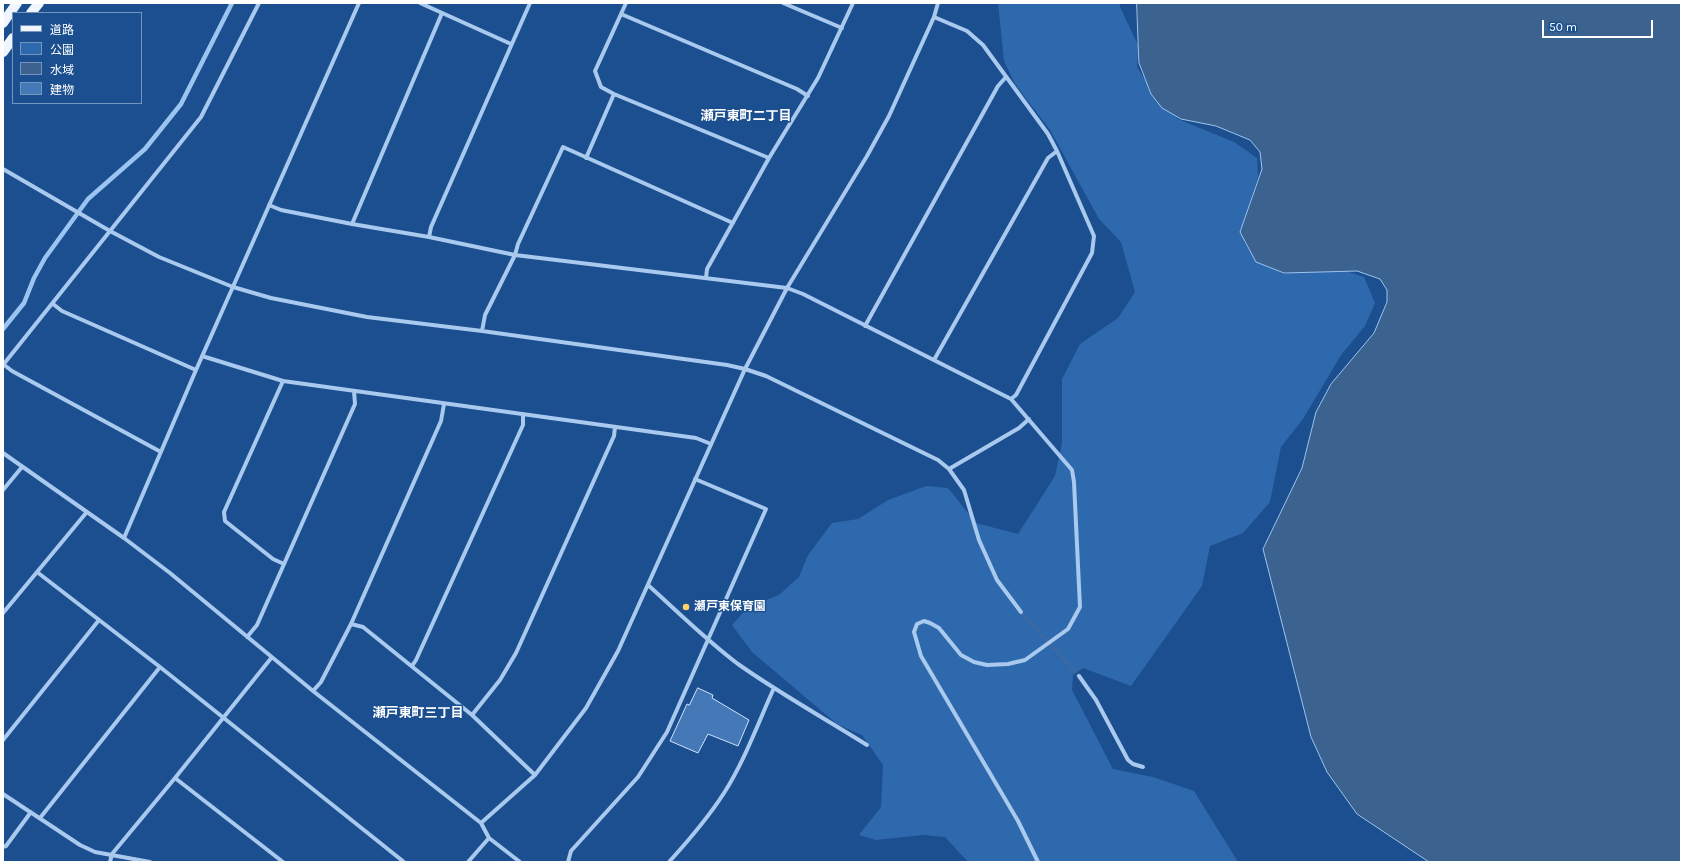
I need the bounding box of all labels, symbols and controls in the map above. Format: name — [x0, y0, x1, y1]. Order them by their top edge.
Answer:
legend — [12, 12, 142, 104]
scale bar — [1544, 12, 1655, 38]
text: 50 m — [1549, 20, 1577, 34]
text: 道路 — [50, 23, 74, 37]
text: 公園 — [50, 43, 74, 57]
text: 水域 — [50, 63, 74, 77]
text: 建物 — [50, 83, 74, 97]
district label: 瀬戸東町二丁目 — [701, 108, 791, 124]
place label: 瀬戸東保育園 — [694, 600, 766, 614]
marker: 瀬戸東保育園 — [681, 602, 691, 612]
district label: 瀬戸東町三丁目 — [373, 705, 463, 721]

